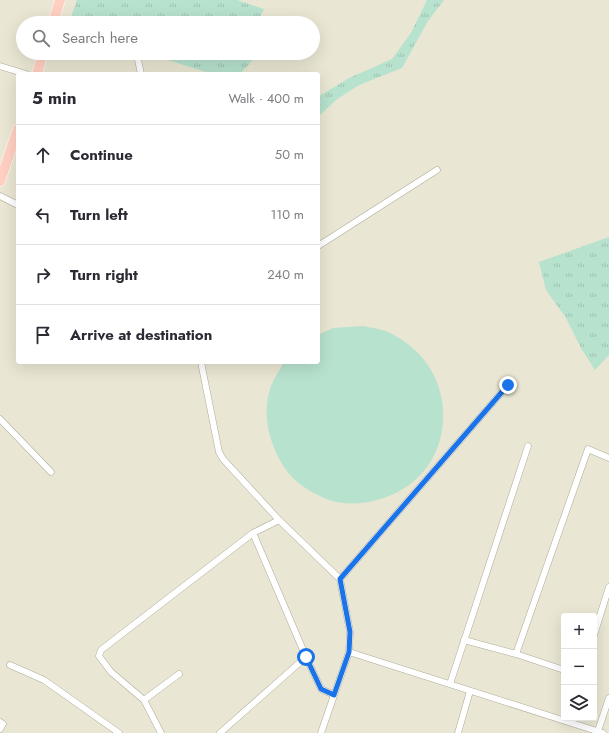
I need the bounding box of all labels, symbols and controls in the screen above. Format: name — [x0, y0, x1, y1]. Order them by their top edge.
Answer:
search box — [16, 16, 320, 60]
icon: search — [30, 27, 52, 49]
text: Search here — [62, 27, 138, 49]
text: 5 min — [32, 86, 76, 110]
text: Walk · 400 m — [229, 89, 304, 108]
icon: ahead — [32, 144, 54, 166]
text: Continue — [70, 144, 133, 166]
text: 50 m — [275, 145, 304, 164]
icon: left — [32, 204, 54, 226]
text: Turn left — [70, 204, 128, 226]
text: 110 m — [270, 205, 304, 224]
icon: right — [32, 264, 54, 286]
text: Turn right — [70, 264, 138, 286]
text: 240 m — [267, 265, 304, 284]
icon: arrive — [32, 324, 54, 346]
text: Arrive at destination — [70, 324, 212, 346]
route end — [499, 376, 517, 394]
map controls — [561, 613, 597, 721]
button: + — [561, 613, 597, 649]
route start — [297, 648, 315, 666]
button: − — [561, 649, 597, 685]
button: layers — [561, 685, 597, 721]

